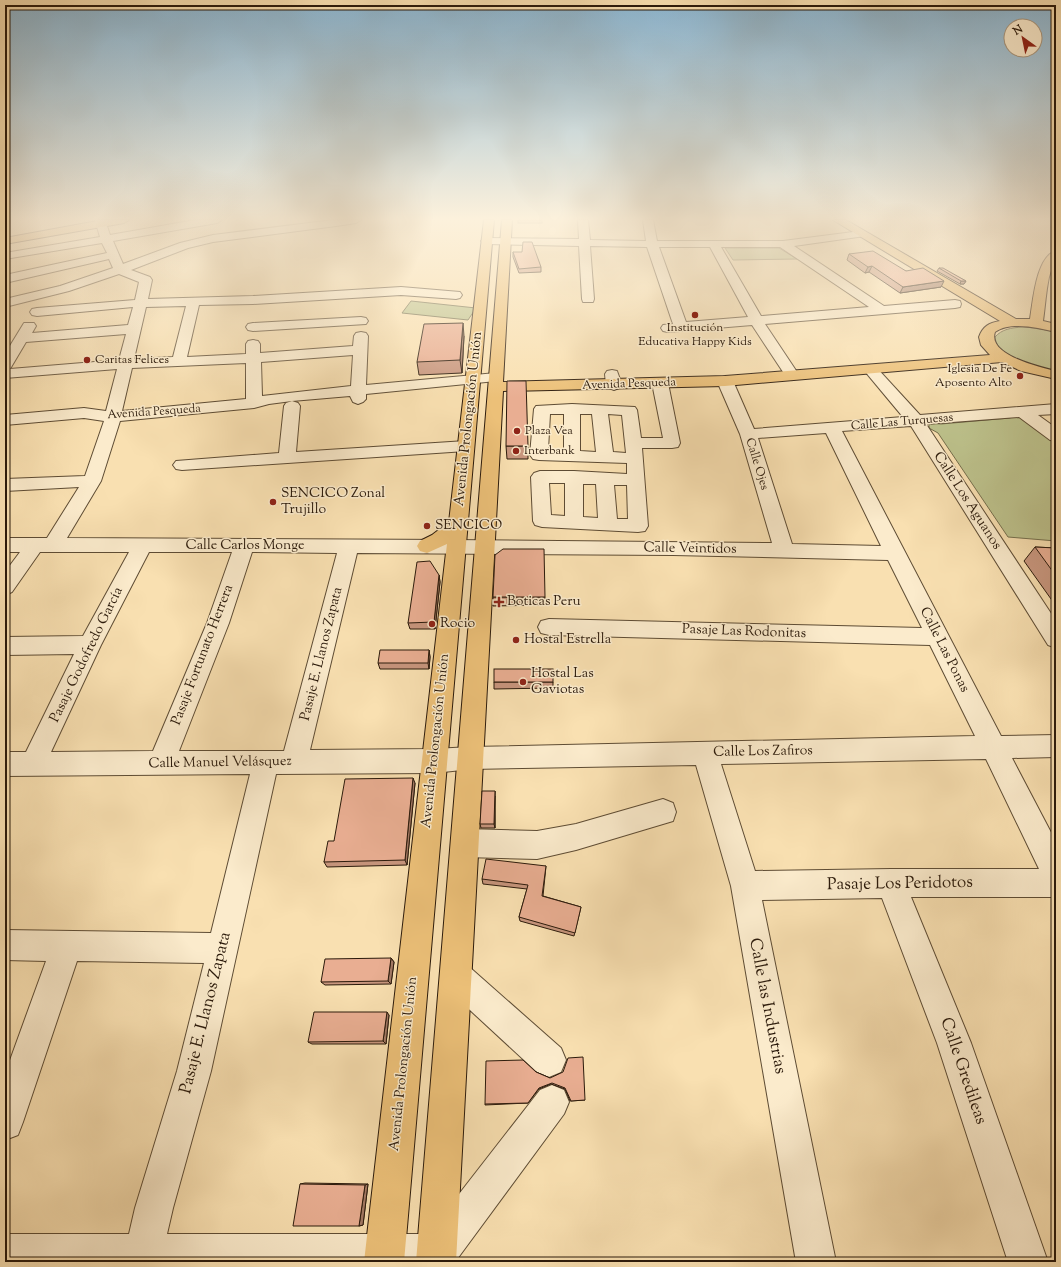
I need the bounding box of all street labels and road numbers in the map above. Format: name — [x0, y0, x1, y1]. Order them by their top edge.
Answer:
street label: Avenida Prolongación Unión — [450, 331, 488, 507]
street label: Avenida Pesqueda — [582, 373, 677, 395]
street label: Avenida Pesqueda — [107, 400, 202, 424]
street label: Calle Las Turquesas — [850, 409, 954, 435]
street label: Calle Ojes — [741, 436, 774, 493]
street label: Calle Los Aguanos — [928, 448, 1006, 554]
street label: Calle Carlos Monge — [186, 536, 304, 556]
street label: Calle Veintidos — [643, 538, 737, 560]
street label: Pasaje Fortunato Herrera — [167, 581, 239, 728]
street label: Pasaje Godofredo García — [45, 583, 129, 726]
street label: Pasaje E. Llanos Zapata — [296, 585, 348, 723]
street label: Calle Las Ponas — [914, 604, 974, 696]
street label: Pasaje Las Rodonitas — [681, 620, 807, 644]
street label: Avenida Prolongación Unión — [417, 653, 455, 829]
street label: Calle Los Zafiros — [713, 741, 813, 763]
street label: Calle Manuel Velásquez — [148, 752, 292, 774]
street label: Pasaje Los Peridotos — [827, 871, 974, 897]
street label: Pasaje E. Llanos Zapata — [174, 929, 238, 1097]
street label: Calle las Industrias — [742, 936, 792, 1076]
street label: Avenida Prolongación Unión — [385, 976, 423, 1152]
street label: Calle Gredileas — [933, 1014, 993, 1128]

